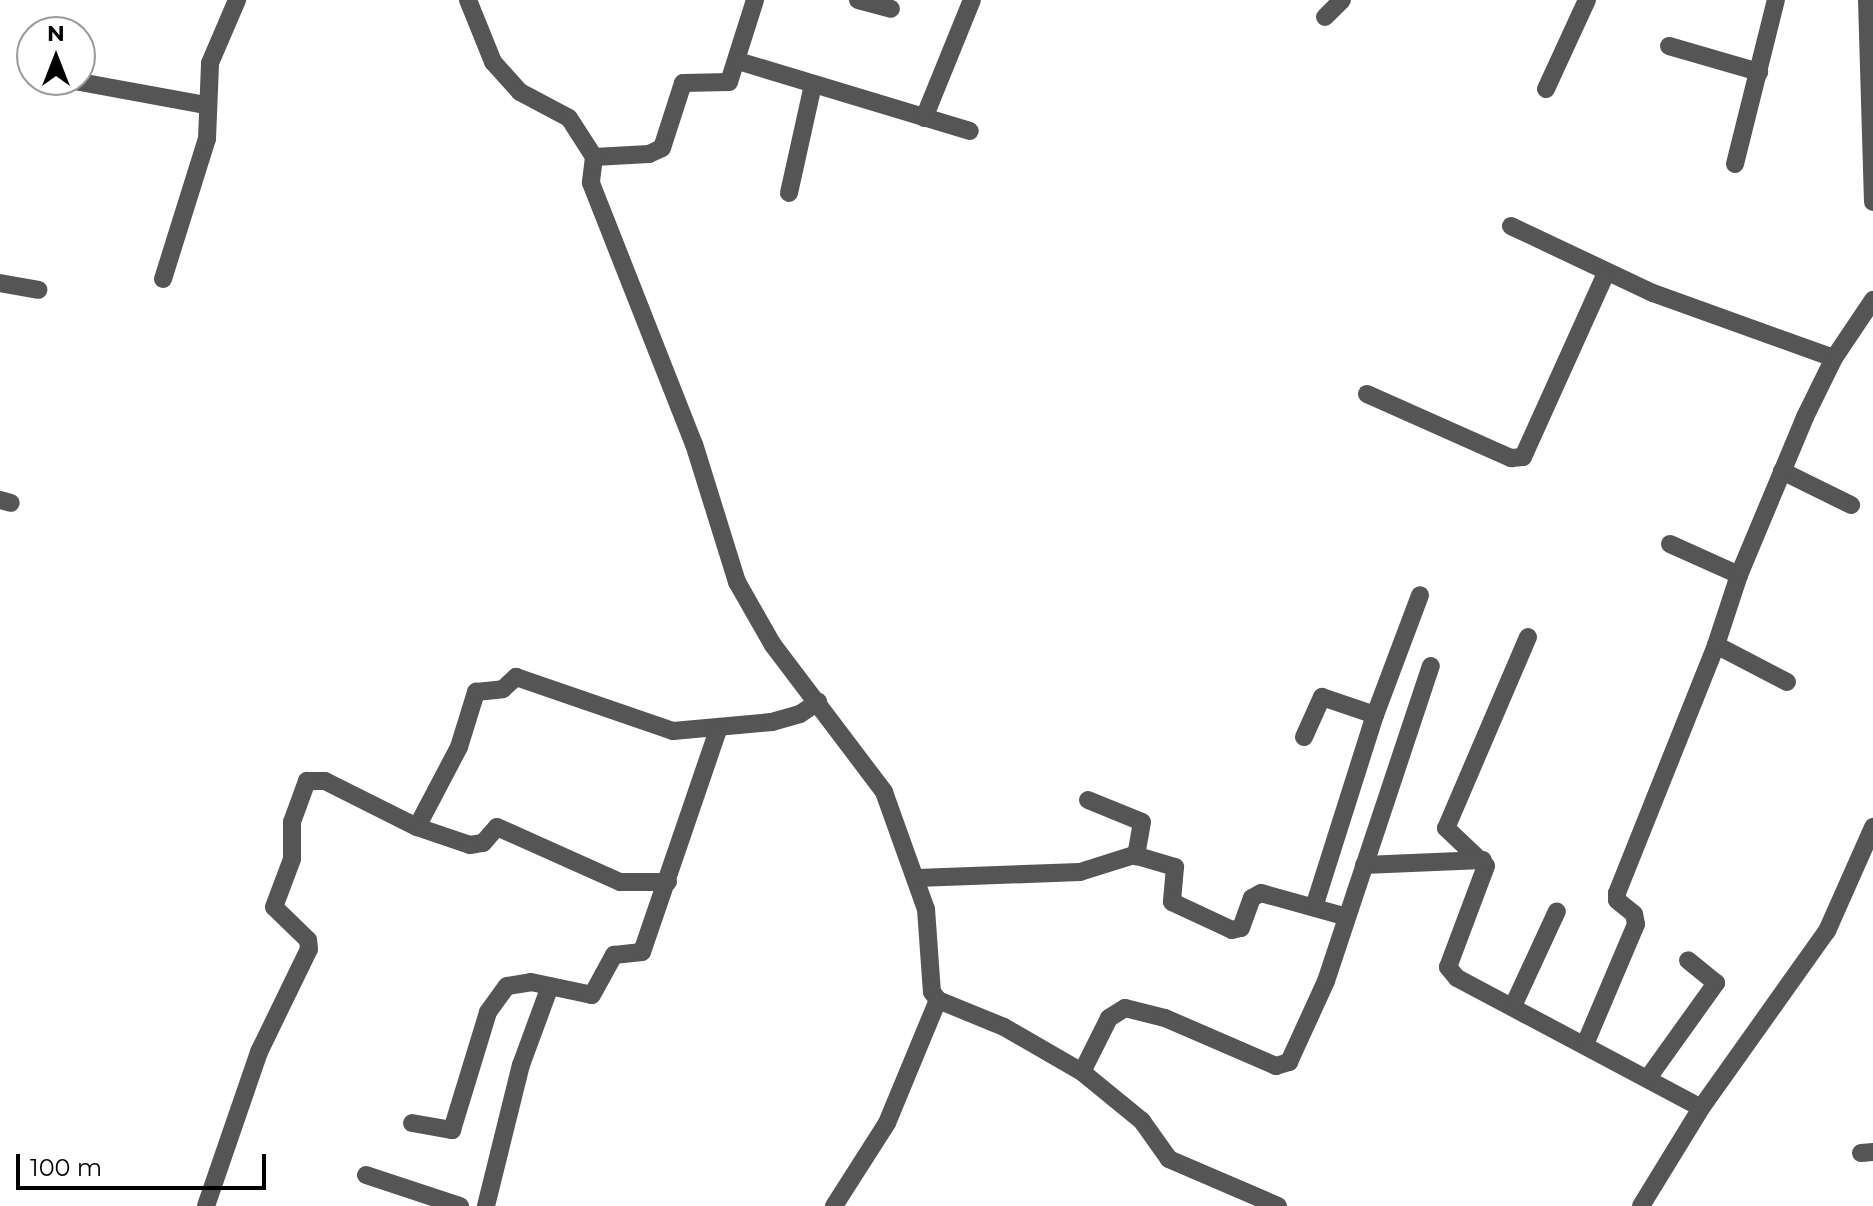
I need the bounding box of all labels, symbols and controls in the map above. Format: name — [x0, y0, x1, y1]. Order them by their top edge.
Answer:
north arrow — [16, 16, 96, 96]
text: N — [47, 20, 65, 47]
scale bar — [20, 1138, 270, 1188]
text: 100 m — [30, 1153, 102, 1182]

